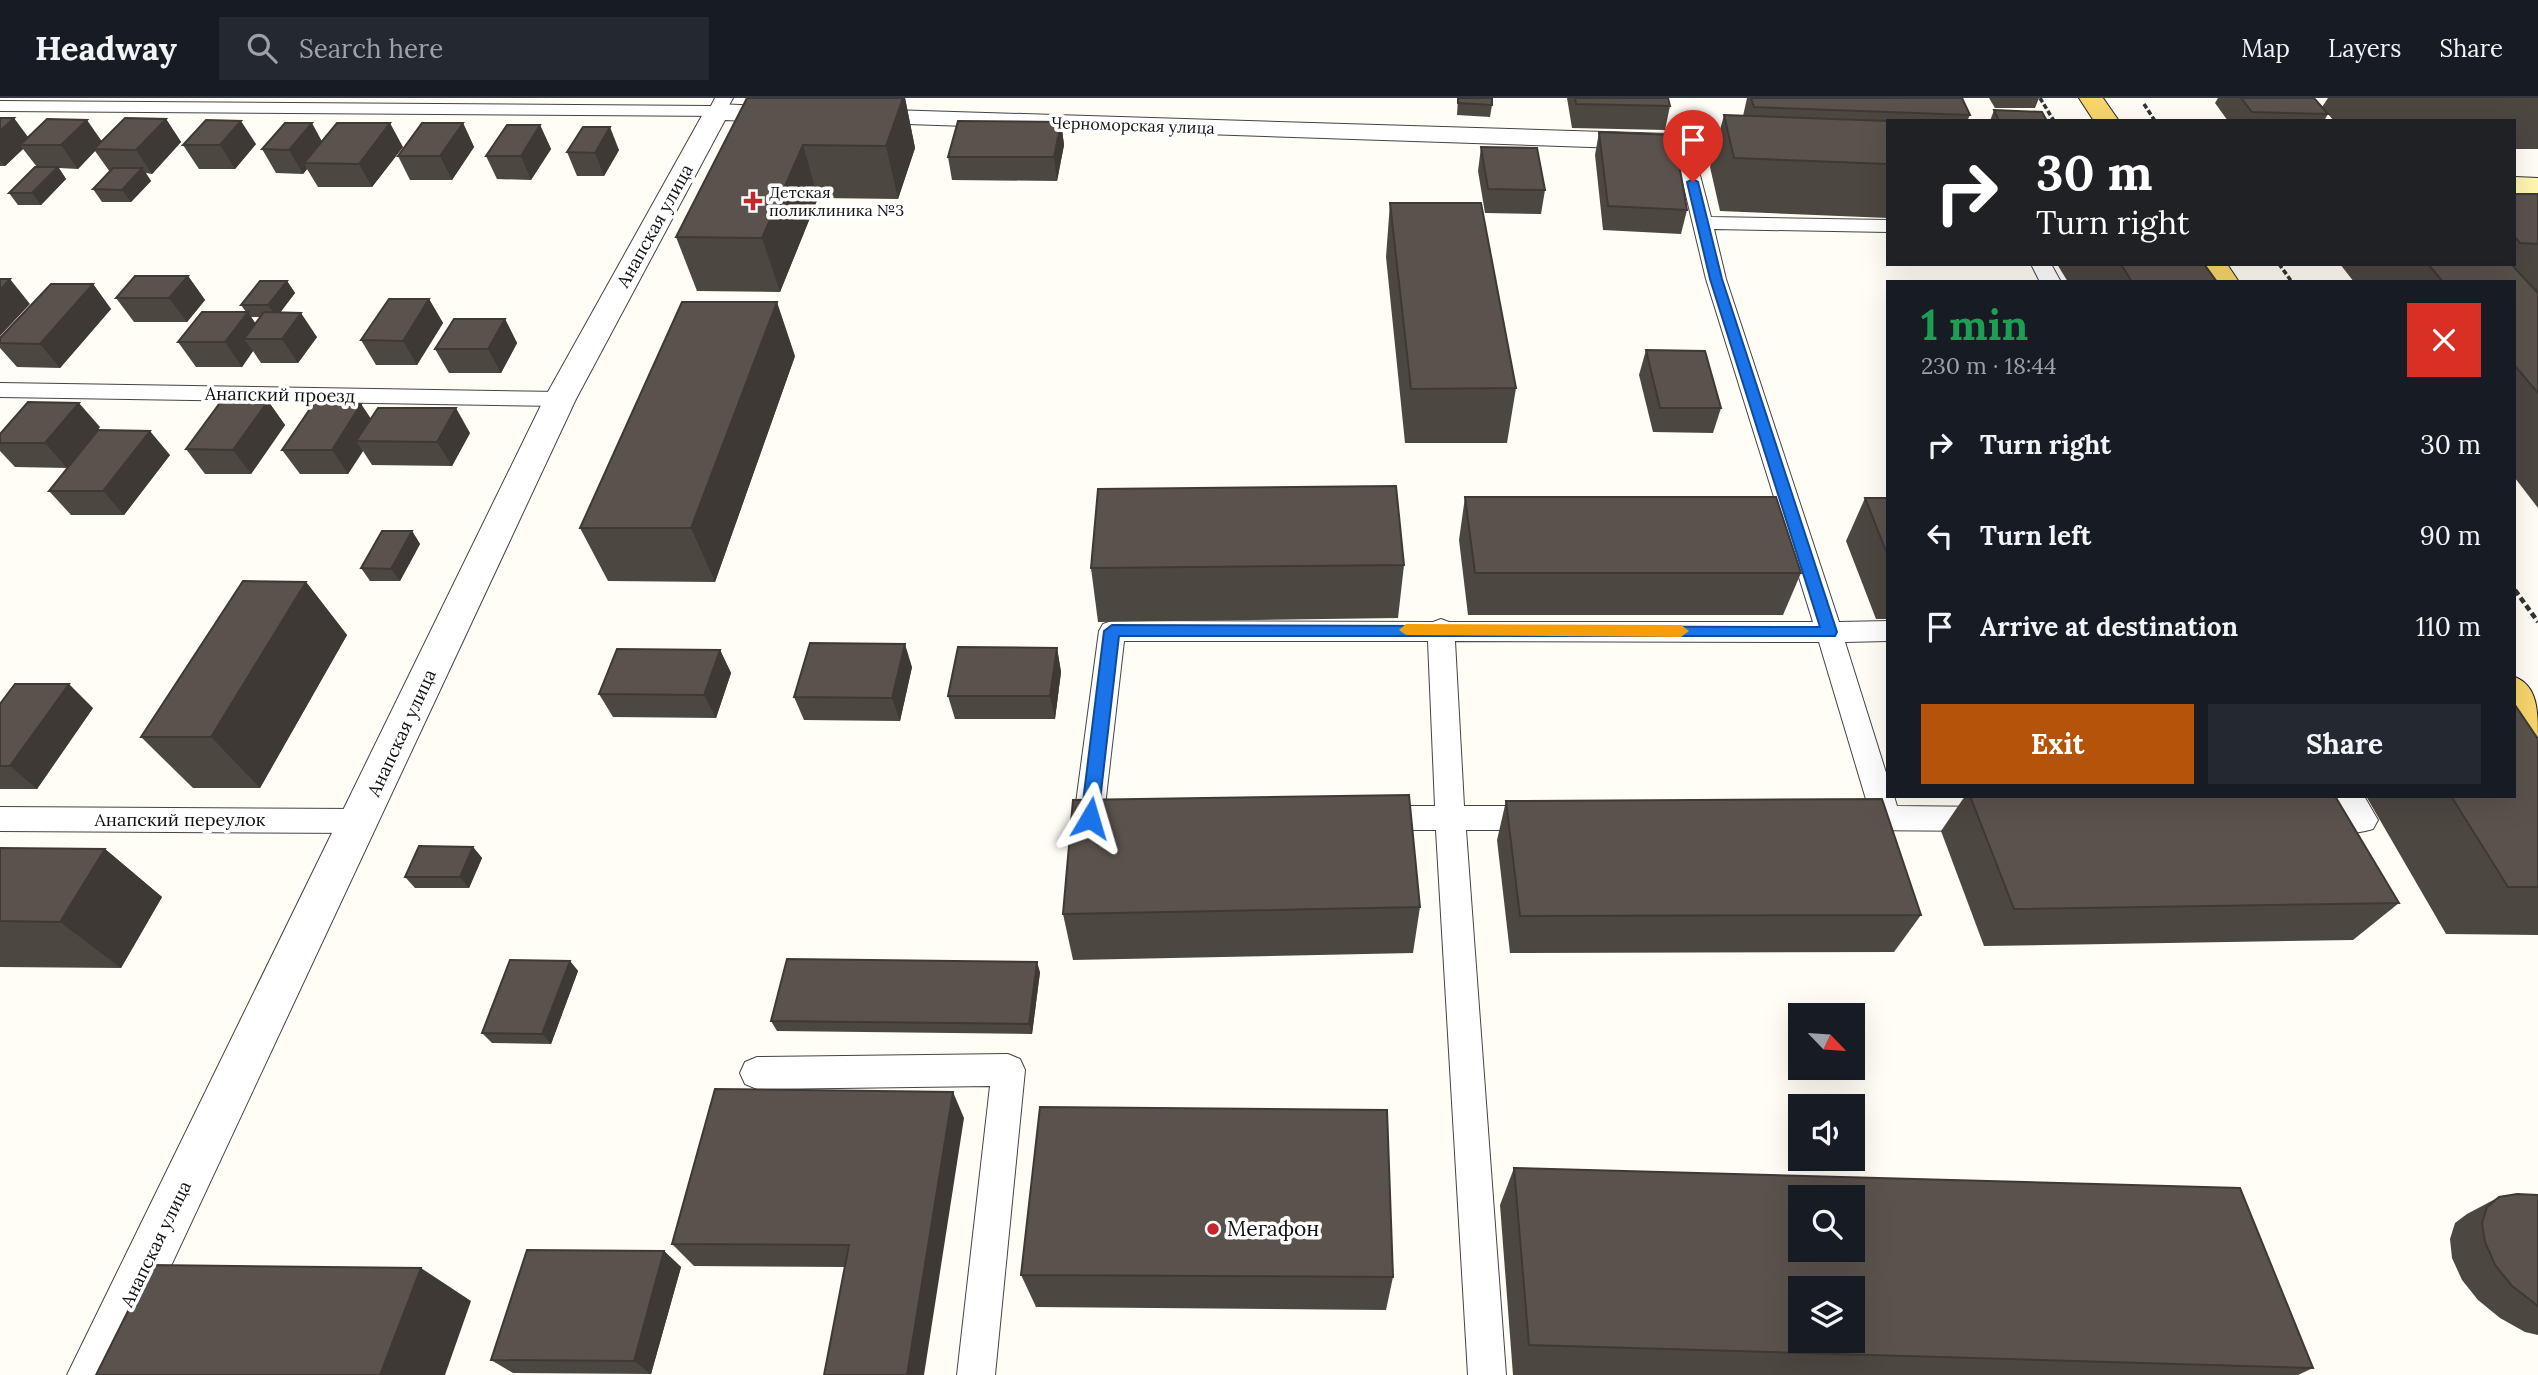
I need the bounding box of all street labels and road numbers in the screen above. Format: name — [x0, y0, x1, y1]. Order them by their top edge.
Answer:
street label: Черноморская улица — [1051, 112, 1215, 138]
street label: Анапская улица — [611, 160, 698, 292]
street label: Анапский проезд — [204, 382, 356, 407]
street label: Анапская улица — [362, 666, 441, 801]
street label: Анапский переулок — [94, 808, 266, 831]
street label: Анапская улица — [115, 1177, 196, 1312]

